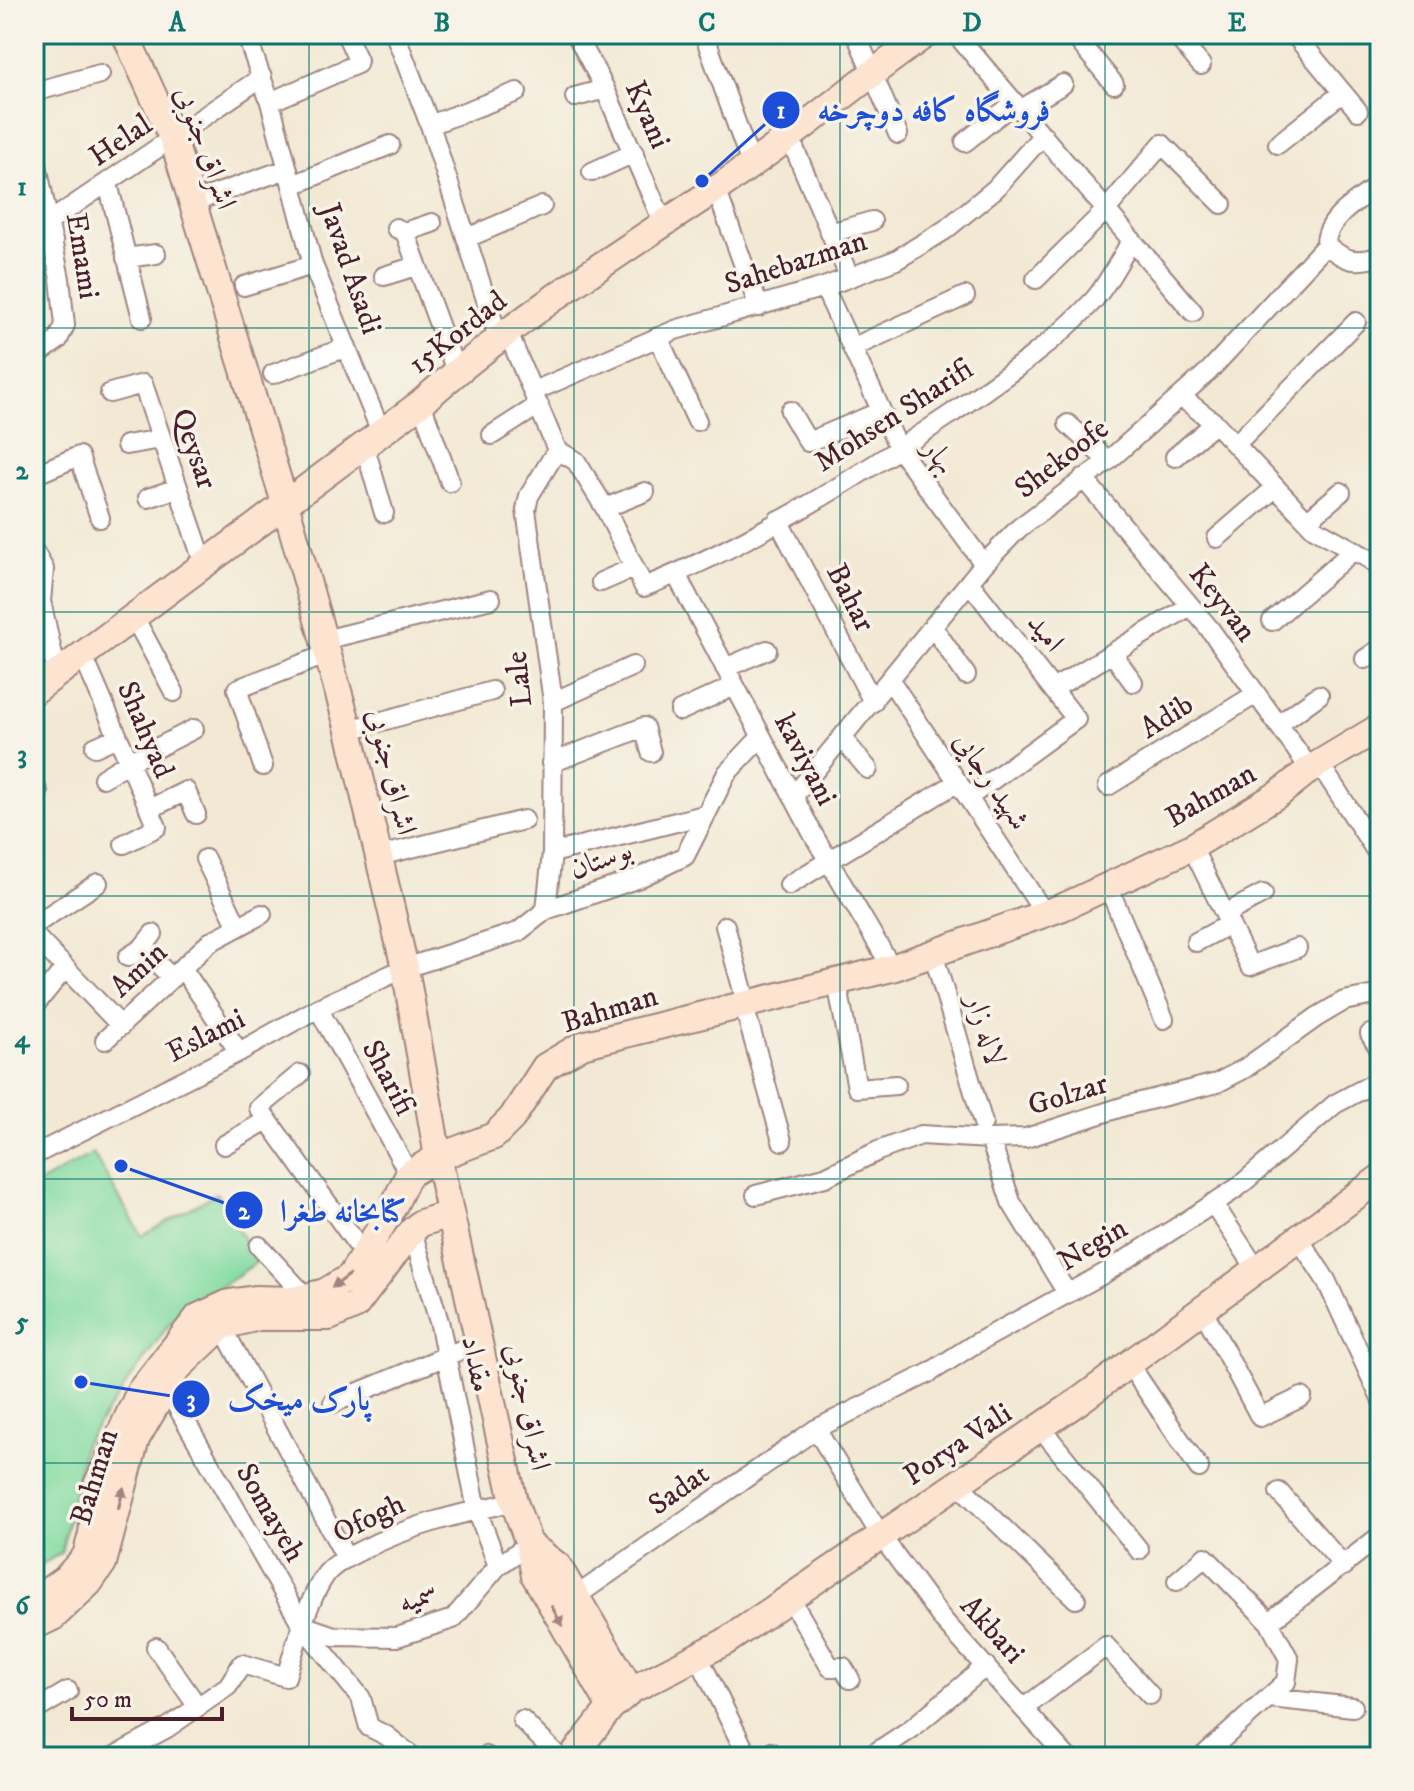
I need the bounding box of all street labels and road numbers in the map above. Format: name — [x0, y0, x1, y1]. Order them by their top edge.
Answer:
street label: Kyani — [616, 75, 678, 155]
street label: اشراق جنوبی — [165, 81, 244, 215]
street label: Helal — [82, 107, 160, 175]
street label: Javad Asadi — [309, 196, 390, 339]
street label: Emami — [57, 210, 107, 302]
street label: Sahebazman — [720, 223, 872, 303]
street label: 15Kordad — [401, 283, 515, 383]
street label: Mohsen Sharifi — [808, 351, 980, 481]
street label: Qeysar — [163, 404, 225, 494]
street label: Shekoofe — [1008, 411, 1116, 507]
street label: بهار — [912, 430, 964, 482]
street label: Keyvan — [1180, 557, 1264, 650]
street label: Bahar — [817, 558, 883, 638]
street label: امید — [1018, 606, 1072, 660]
street label: Lale — [499, 649, 541, 709]
street label: Shahyad — [108, 676, 182, 784]
street label: Adib — [1134, 687, 1200, 747]
street label: اشراق جنوبی — [356, 705, 425, 839]
street label: kaviyani — [765, 708, 845, 812]
street label: شهید رجایی — [945, 725, 1037, 837]
street label: Bahman — [1159, 755, 1263, 837]
street label: بوستان — [564, 832, 638, 888]
street label: Amin — [103, 934, 176, 1006]
street label: Bahman — [558, 978, 663, 1042]
street label: لاله زار — [956, 987, 1013, 1070]
street label: Eslami — [160, 1001, 252, 1071]
street label: Sharifi — [353, 1034, 423, 1122]
street label: Golzar — [1024, 1065, 1112, 1125]
street label: Negin — [1052, 1210, 1135, 1280]
street label: مقداد — [452, 1332, 500, 1396]
street label: اشراق جنوبی — [495, 1340, 558, 1474]
street label: Porya Vali — [897, 1395, 1019, 1495]
street label: Bahman — [63, 1424, 127, 1529]
street label: Sadat — [641, 1456, 717, 1524]
street label: Somayeh — [227, 1457, 313, 1569]
street label: Ofogh — [327, 1486, 411, 1552]
street label: سمیه — [393, 1573, 443, 1623]
street label: Akbari — [952, 1588, 1032, 1672]

